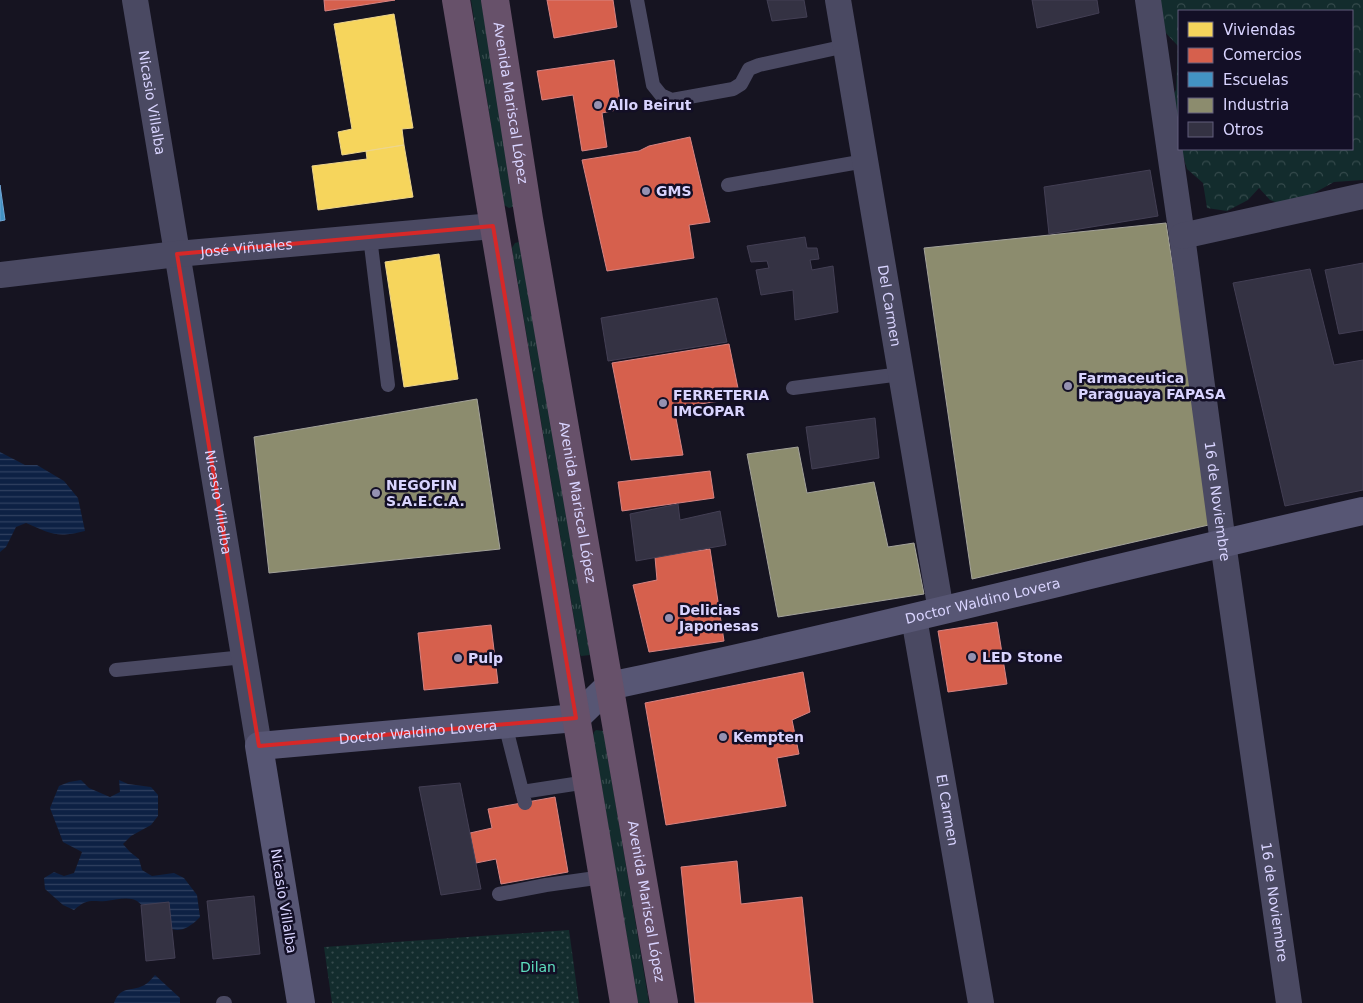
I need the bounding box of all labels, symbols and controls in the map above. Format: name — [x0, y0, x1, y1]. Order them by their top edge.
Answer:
legend — [1178, 10, 1353, 150]
street label: Avenida Mariscal López — [490, 21, 531, 185]
text: Viviendas — [1223, 21, 1296, 39]
text: Comercios — [1223, 46, 1302, 64]
street label: Nicasio Villalba — [135, 49, 169, 156]
text: Escuelas — [1223, 71, 1289, 89]
text: Industria — [1223, 96, 1289, 114]
place label: Allo Beirut — [608, 97, 692, 113]
marker: Allo Beirut — [592, 99, 604, 111]
text: Otros — [1223, 121, 1264, 139]
place label: GMS — [656, 183, 692, 199]
marker: GMS — [640, 185, 652, 197]
street label: José Viñuales — [199, 236, 293, 260]
street label: Del Carmen — [875, 264, 904, 348]
place label: Farmaceutica Paraguaya FAPASA — [1078, 370, 1226, 402]
marker: Farmaceutica Paraguaya FAPASA — [1062, 380, 1074, 392]
place label: FERRETERIA IMCOPAR — [673, 387, 769, 419]
marker: FERRETERIA IMCOPAR — [657, 397, 669, 409]
street label: Avenida Mariscal López — [556, 420, 600, 584]
street label: 16 de Noviembre — [1201, 440, 1234, 562]
street label: Nicasio Villalba — [202, 449, 235, 556]
place label: NEGOFIN S.A.E.C.A. — [386, 477, 465, 509]
marker: NEGOFIN S.A.E.C.A. — [370, 487, 382, 499]
street label: Doctor Waldino Lovera — [904, 574, 1062, 627]
place label: Delicias Japonesas — [678, 602, 759, 634]
marker: Delicias Japonesas — [663, 612, 675, 624]
place label: LED Stone — [982, 649, 1063, 665]
place label: Pulp — [468, 650, 503, 666]
marker: LED Stone — [966, 651, 978, 663]
marker: Pulp — [452, 652, 464, 664]
street label: Doctor Waldino Lovera — [338, 717, 498, 747]
place label: Kempten — [733, 729, 804, 745]
marker: Kempten — [717, 731, 729, 743]
street label: El Carmen — [933, 773, 962, 847]
street label: Avenida Mariscal López — [625, 819, 668, 983]
street label: 16 de Noviembre — [1258, 841, 1291, 963]
street label: Nicasio Villalba — [268, 848, 300, 954]
park label: Dilan — [520, 959, 556, 975]

